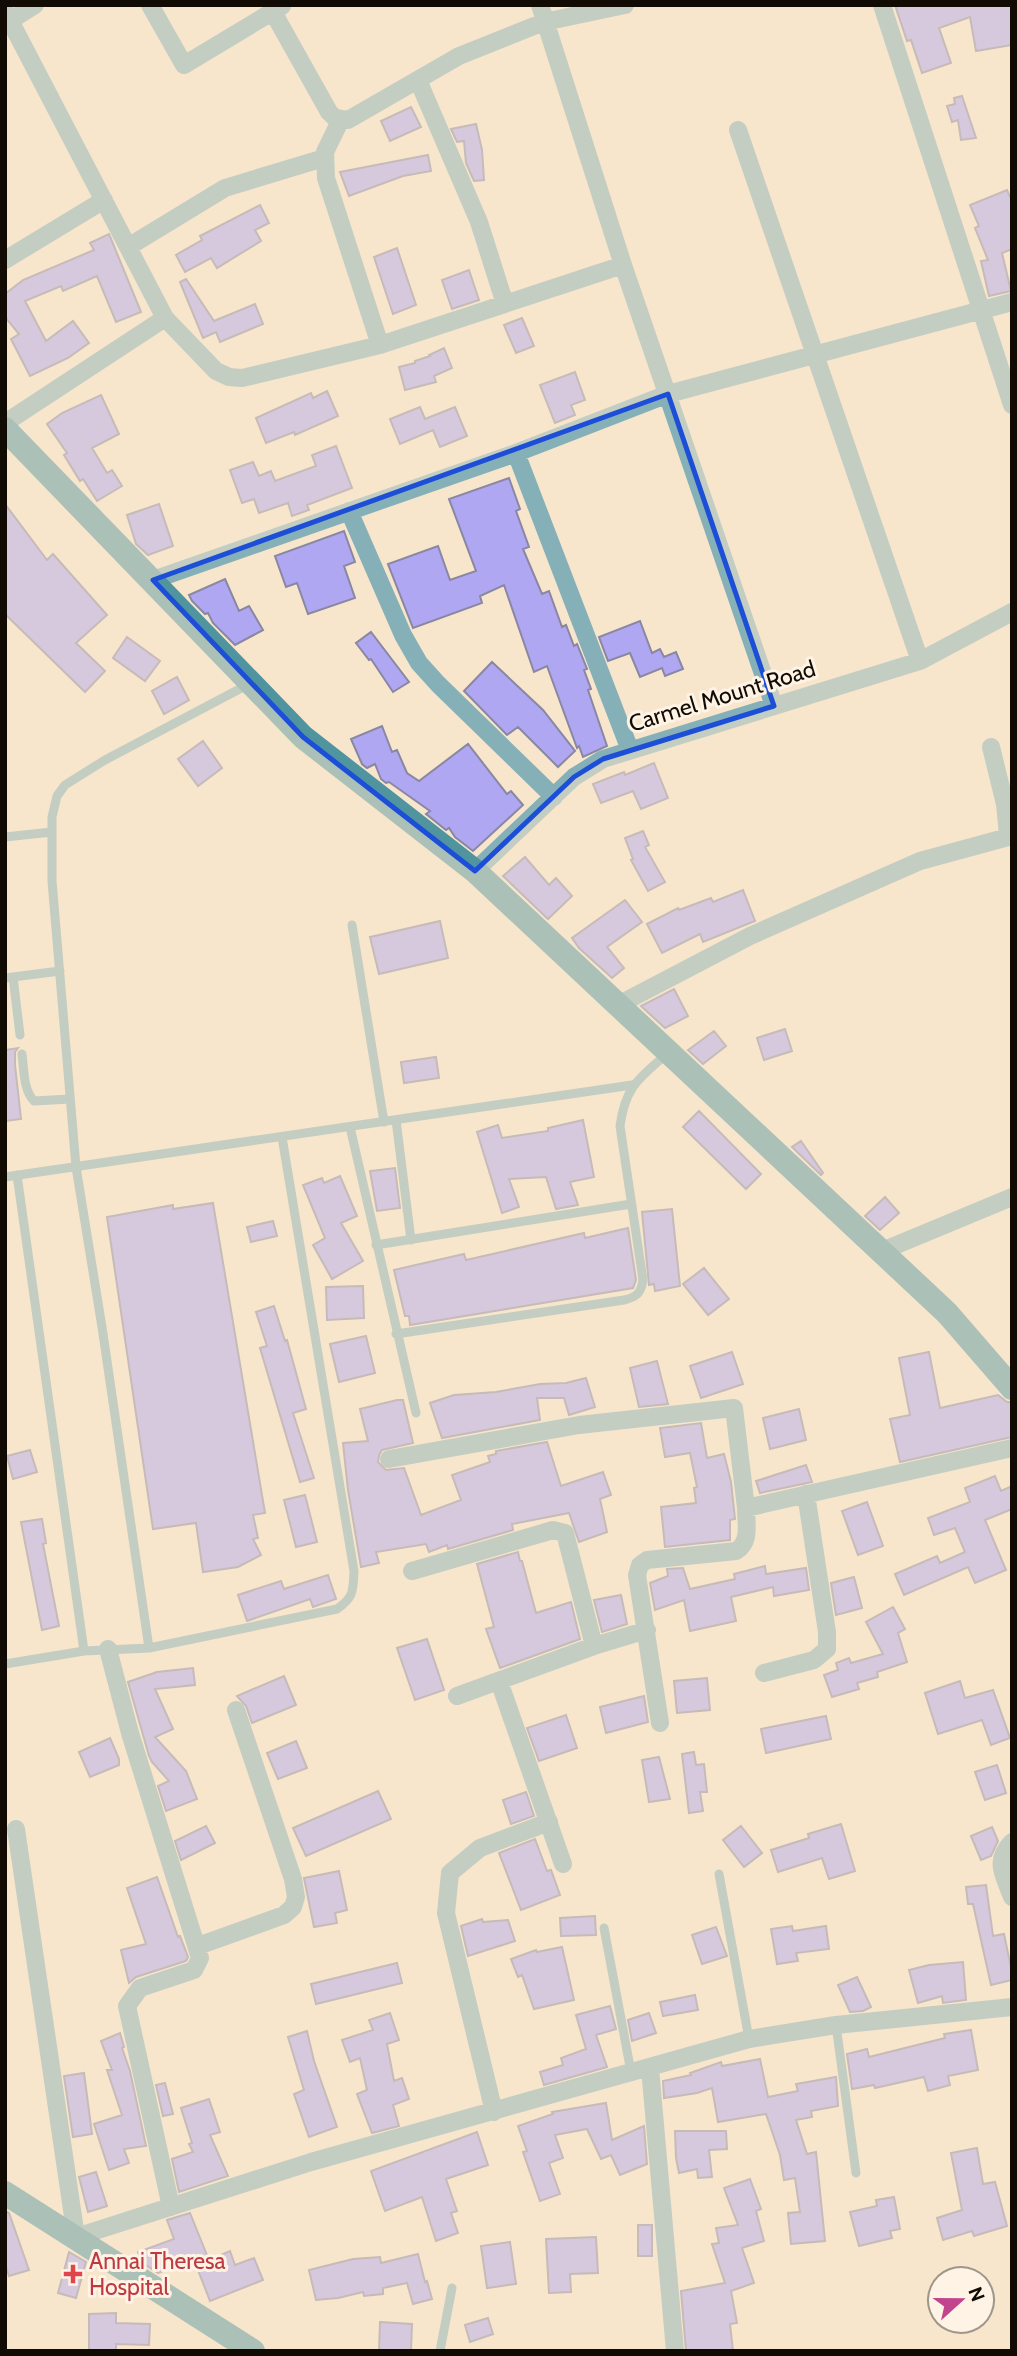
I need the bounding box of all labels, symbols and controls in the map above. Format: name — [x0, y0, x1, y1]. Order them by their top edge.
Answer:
street label: Carmel Mount Road — [625, 654, 819, 738]
place label: Annai Theresa Hospital — [89, 2247, 226, 2301]
marker: Annai Theresa Hospital — [63, 2264, 83, 2284]
north arrow — [926, 2265, 996, 2335]
text: N — [963, 2284, 990, 2304]

